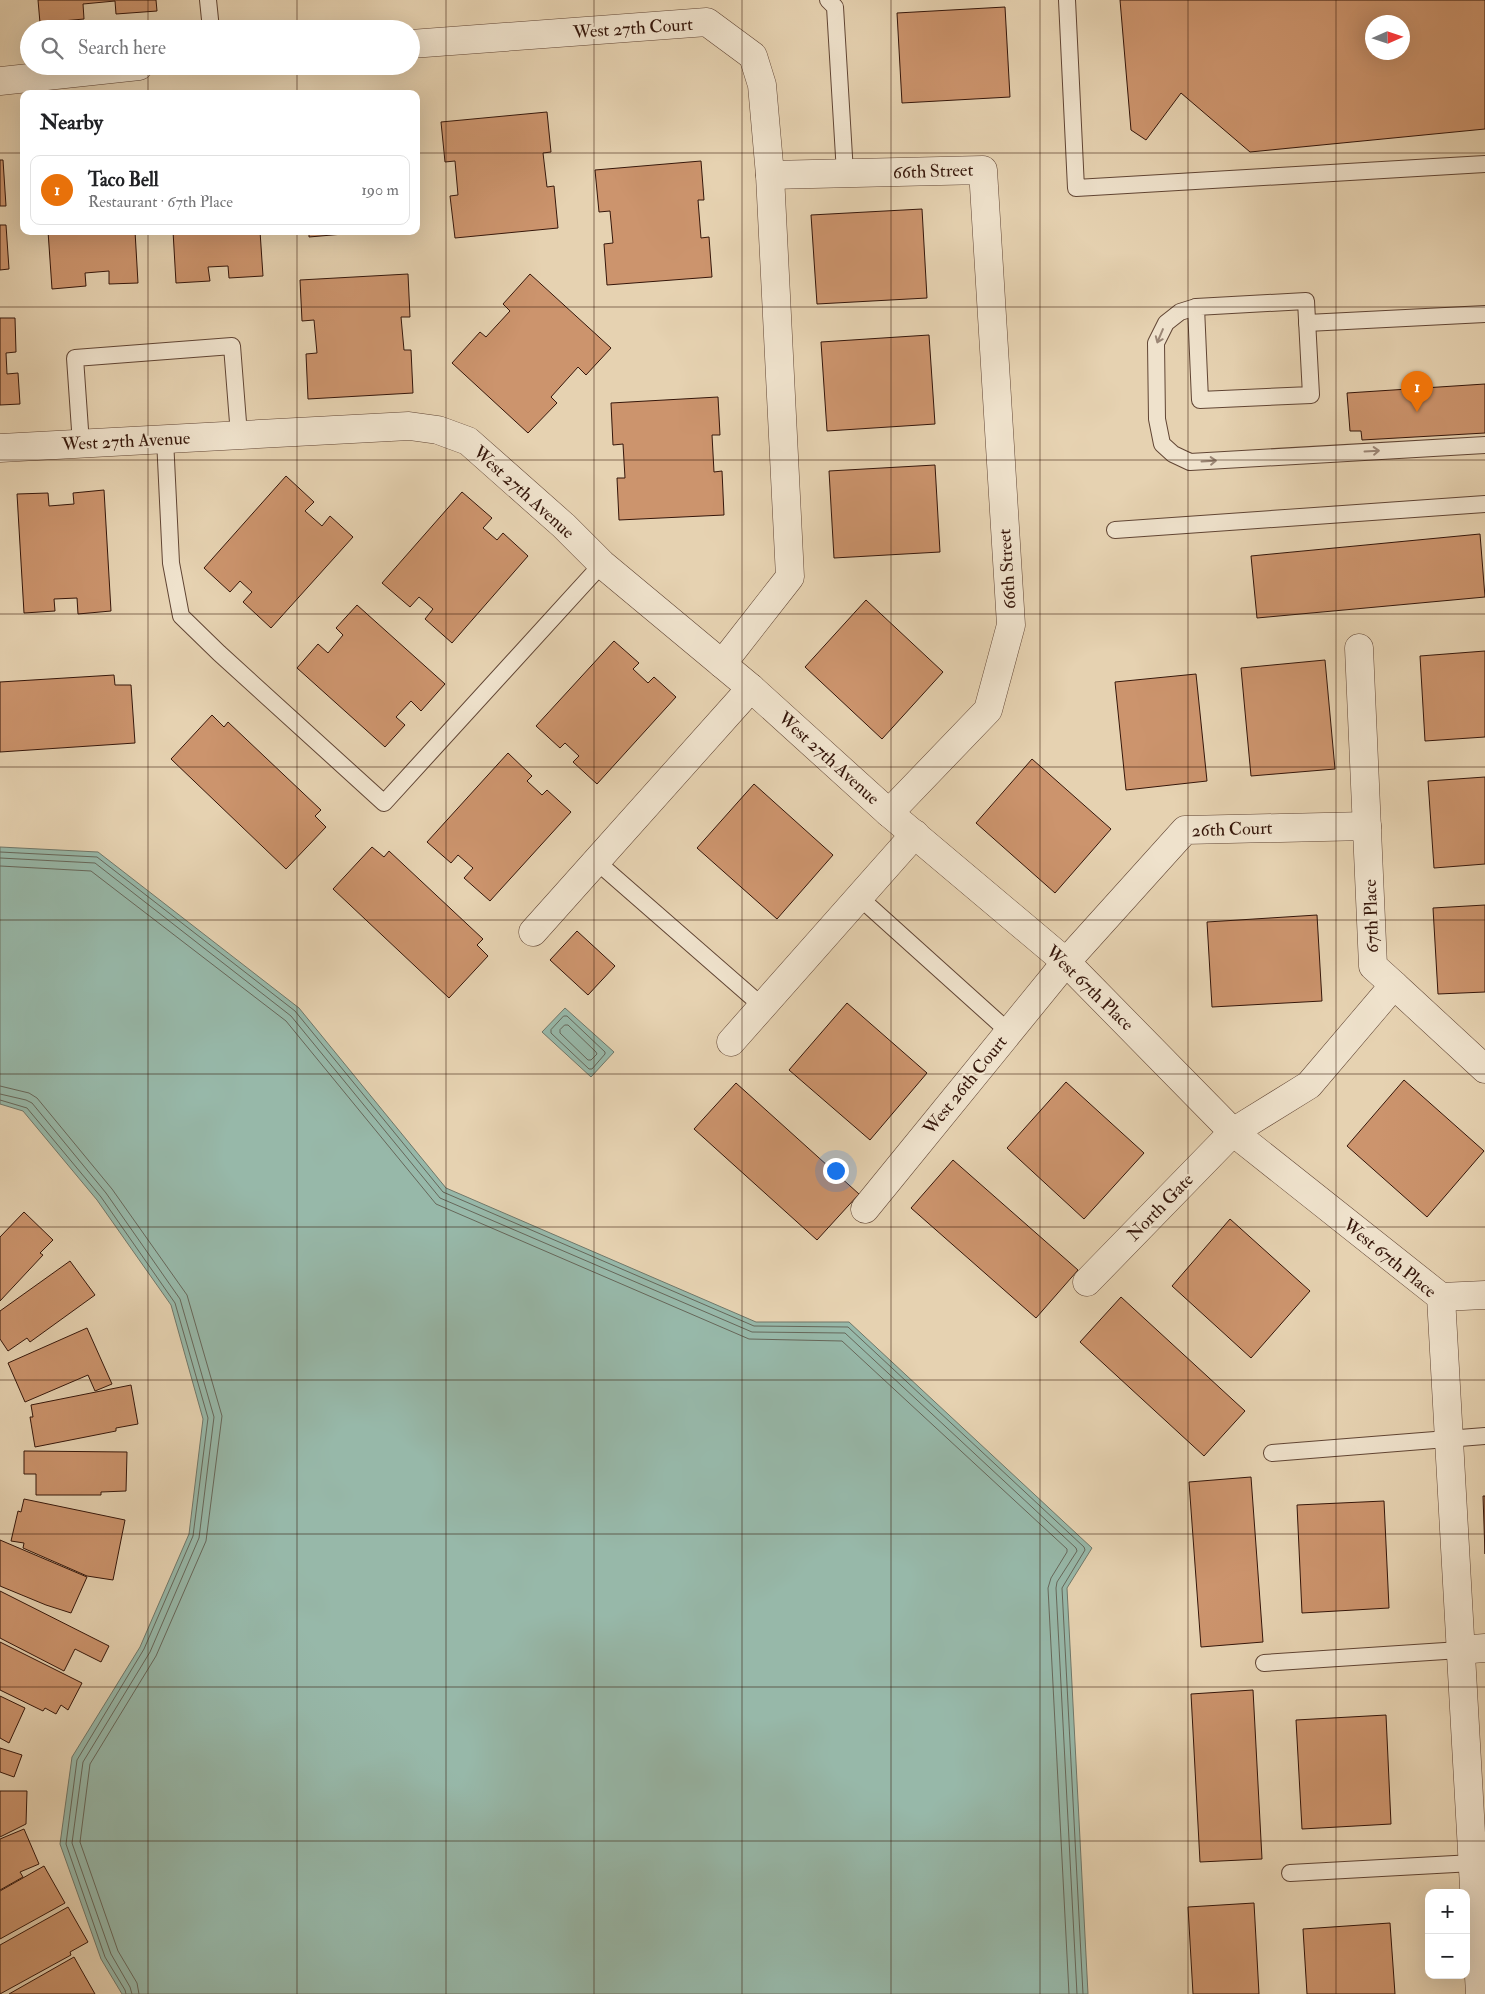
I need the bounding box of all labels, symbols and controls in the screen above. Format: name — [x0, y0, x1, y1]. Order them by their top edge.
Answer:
street label: West 27th Court — [571, 13, 694, 44]
north arrow — [1365, 15, 1410, 60]
search box — [20, 20, 420, 75]
icon: search — [38, 34, 66, 62]
text: Search here — [78, 36, 166, 60]
text: Nearby — [40, 109, 103, 136]
street label: 66th Street — [892, 159, 974, 184]
text: Taco Bell — [88, 168, 159, 192]
text: 1 — [54, 180, 60, 200]
text: 190 m — [361, 180, 399, 200]
text: Restaurant · 67th Place — [88, 192, 233, 212]
one-way arrow — [1154, 328, 1164, 343]
pin: 1 — [1401, 371, 1433, 412]
street label: West 27th Avenue — [60, 427, 191, 456]
street label: West 27th Avenue — [467, 440, 579, 544]
one-way arrow — [1363, 447, 1379, 456]
one-way arrow — [1201, 456, 1217, 465]
street label: 66th Street — [993, 528, 1022, 610]
street label: West 27th Avenue — [772, 706, 884, 810]
street label: 26th Court — [1191, 817, 1273, 842]
street label: 67th Place — [1359, 878, 1384, 953]
street label: West 67th Place — [1040, 940, 1139, 1036]
street label: West 26th Court — [918, 1031, 1012, 1140]
your location — [823, 1158, 849, 1184]
street label: North Gate — [1122, 1168, 1199, 1246]
street label: West 67th Place — [1337, 1213, 1441, 1303]
map controls — [1425, 1889, 1470, 1979]
button: + — [1425, 1889, 1470, 1934]
button: − — [1425, 1934, 1470, 1979]

